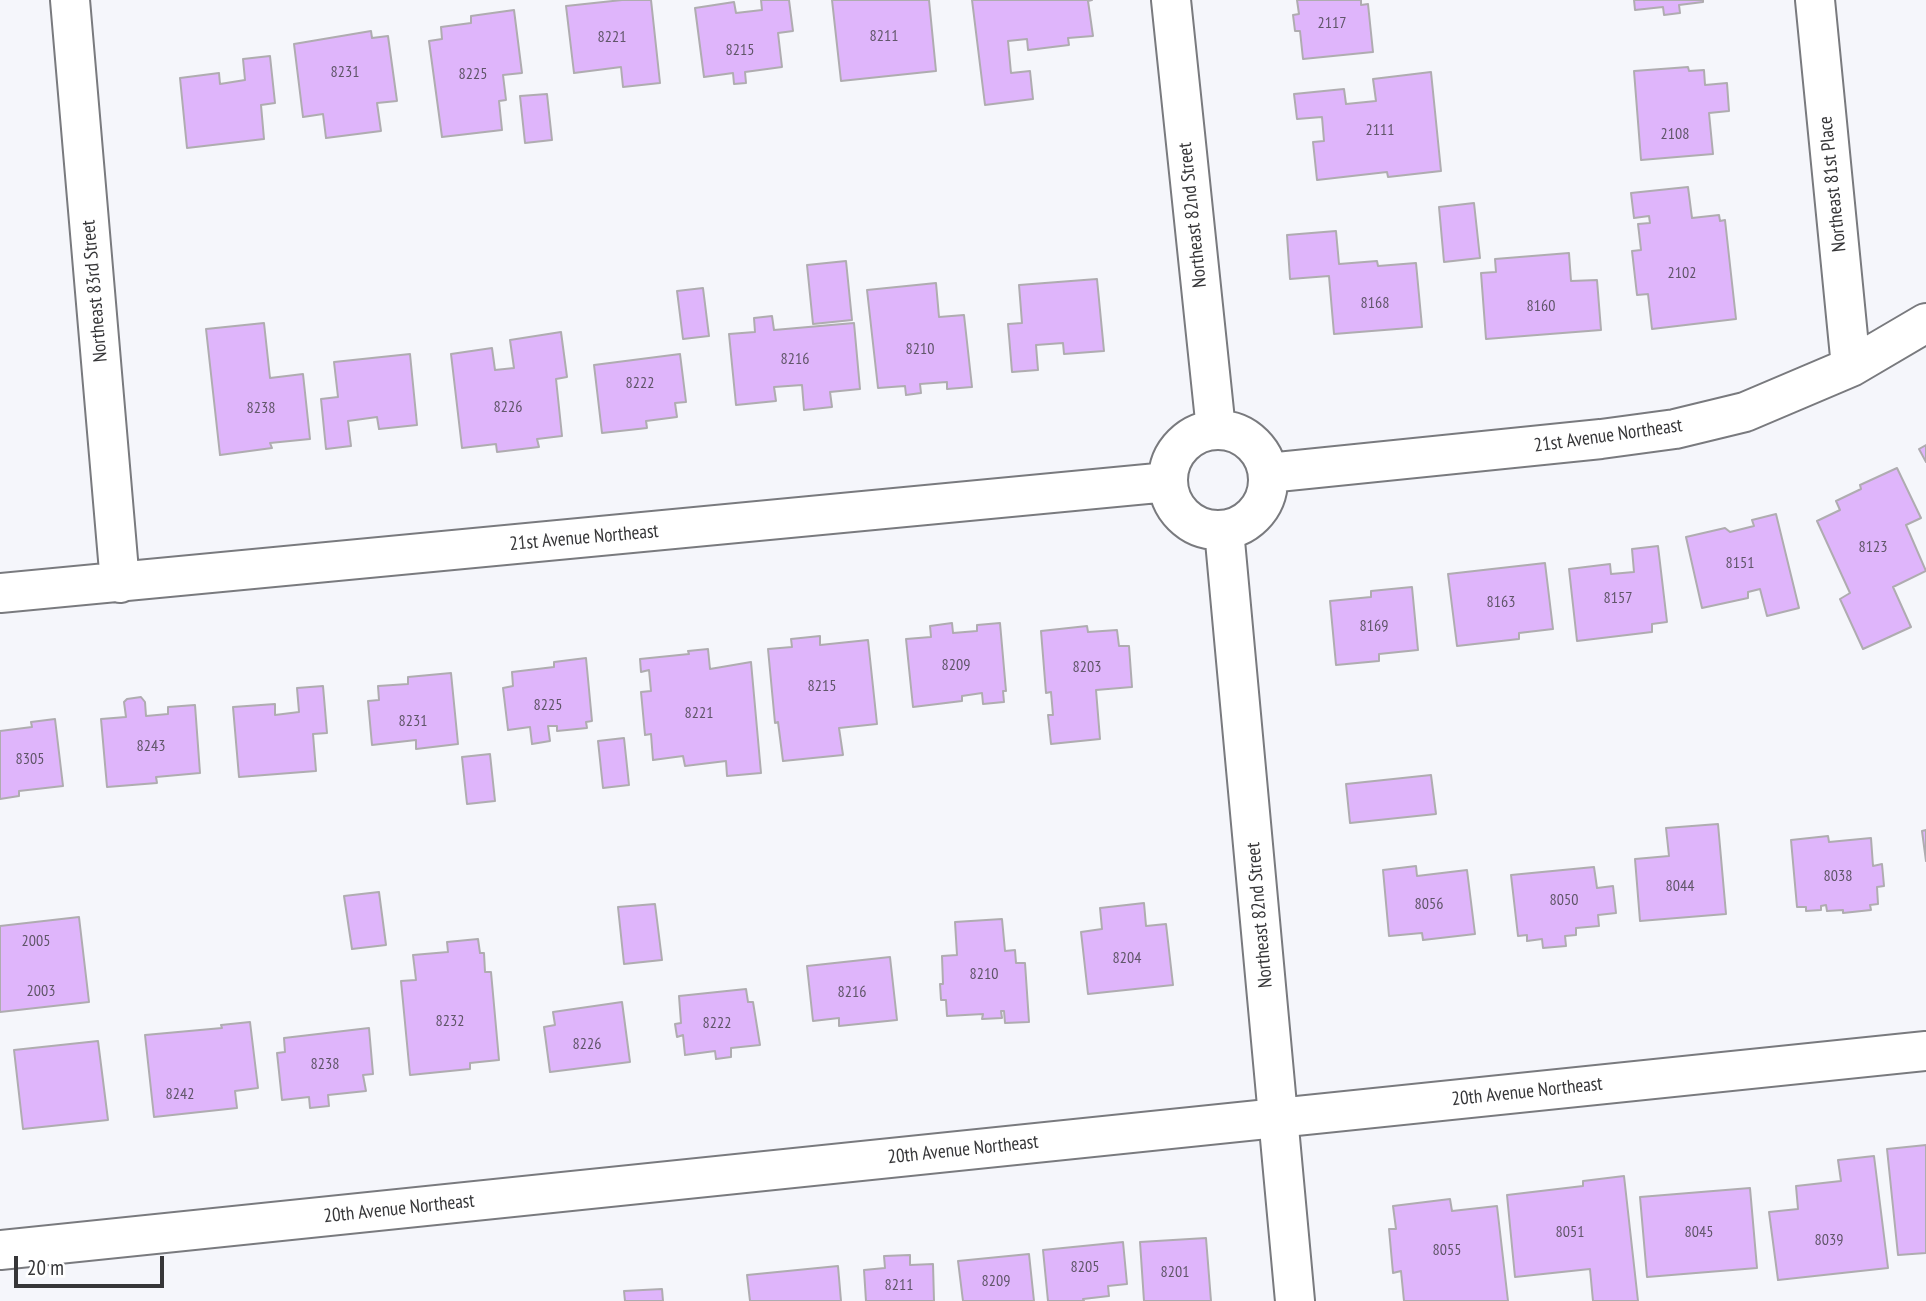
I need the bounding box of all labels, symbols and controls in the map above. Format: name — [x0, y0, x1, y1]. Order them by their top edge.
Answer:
house number: 2117 — [1318, 13, 1346, 33]
house number: 8211 — [870, 26, 898, 46]
house number: 8221 — [598, 27, 626, 47]
house number: 8215 — [726, 40, 754, 60]
house number: 8231 — [331, 62, 359, 82]
house number: 8225 — [459, 64, 487, 84]
street label: Northeast 81st Place — [1815, 115, 1851, 253]
house number: 2111 — [1366, 120, 1394, 140]
house number: 2108 — [1661, 124, 1689, 144]
street label: Northeast 82nd Street — [1174, 141, 1212, 289]
street label: Northeast 83rd Street — [77, 219, 113, 363]
house number: 2102 — [1668, 263, 1696, 283]
house number: 8168 — [1361, 293, 1389, 313]
house number: 8160 — [1527, 296, 1555, 316]
house number: 8210 — [906, 339, 934, 359]
house number: 8216 — [781, 349, 809, 369]
house number: 8222 — [626, 373, 654, 393]
house number: 8226 — [494, 397, 522, 417]
house number: 8238 — [247, 398, 275, 418]
street label: 21st Avenue Northeast — [1532, 414, 1684, 458]
street label: 21st Avenue Northeast — [508, 520, 660, 556]
house number: 8123 — [1859, 537, 1887, 557]
house number: 8151 — [1726, 553, 1754, 573]
house number: 8157 — [1604, 588, 1632, 608]
house number: 8163 — [1487, 592, 1515, 612]
house number: 8169 — [1360, 616, 1388, 636]
house number: 8209 — [942, 655, 970, 675]
house number: 8203 — [1073, 657, 1101, 677]
house number: 8215 — [808, 676, 836, 696]
house number: 8225 — [534, 695, 562, 715]
house number: 8221 — [685, 703, 713, 723]
house number: 8231 — [399, 711, 427, 731]
house number: 8243 — [137, 736, 165, 756]
house number: 8305 — [16, 749, 44, 769]
street label: Northeast 82nd Street — [1242, 841, 1278, 989]
house number: 8038 — [1824, 866, 1852, 886]
house number: 8044 — [1666, 876, 1694, 896]
house number: 8050 — [1550, 890, 1578, 910]
house number: 8056 — [1415, 894, 1443, 914]
house number: 2005 — [22, 931, 50, 951]
house number: 8204 — [1113, 948, 1141, 968]
house number: 8210 — [970, 964, 998, 984]
house number: 2003 — [27, 981, 55, 1001]
house number: 8216 — [838, 982, 866, 1002]
house number: 8232 — [436, 1011, 464, 1031]
house number: 8222 — [703, 1013, 731, 1033]
house number: 8226 — [573, 1034, 601, 1054]
house number: 8238 — [311, 1054, 339, 1074]
street label: 20th Avenue Northeast — [1450, 1073, 1604, 1111]
house number: 8242 — [166, 1084, 194, 1104]
street label: 20th Avenue Northeast — [886, 1131, 1040, 1169]
street label: 20th Avenue Northeast — [322, 1190, 476, 1228]
house number: 8051 — [1556, 1222, 1584, 1242]
house number: 8045 — [1685, 1222, 1713, 1242]
house number: 8039 — [1815, 1230, 1843, 1250]
house number: 8055 — [1433, 1240, 1461, 1260]
scale bar — [18, 1242, 168, 1286]
text: 20 m — [27, 1254, 64, 1281]
house number: 8205 — [1071, 1257, 1099, 1277]
house number: 8201 — [1161, 1262, 1189, 1282]
house number: 8209 — [982, 1271, 1010, 1291]
house number: 8211 — [885, 1275, 913, 1295]

